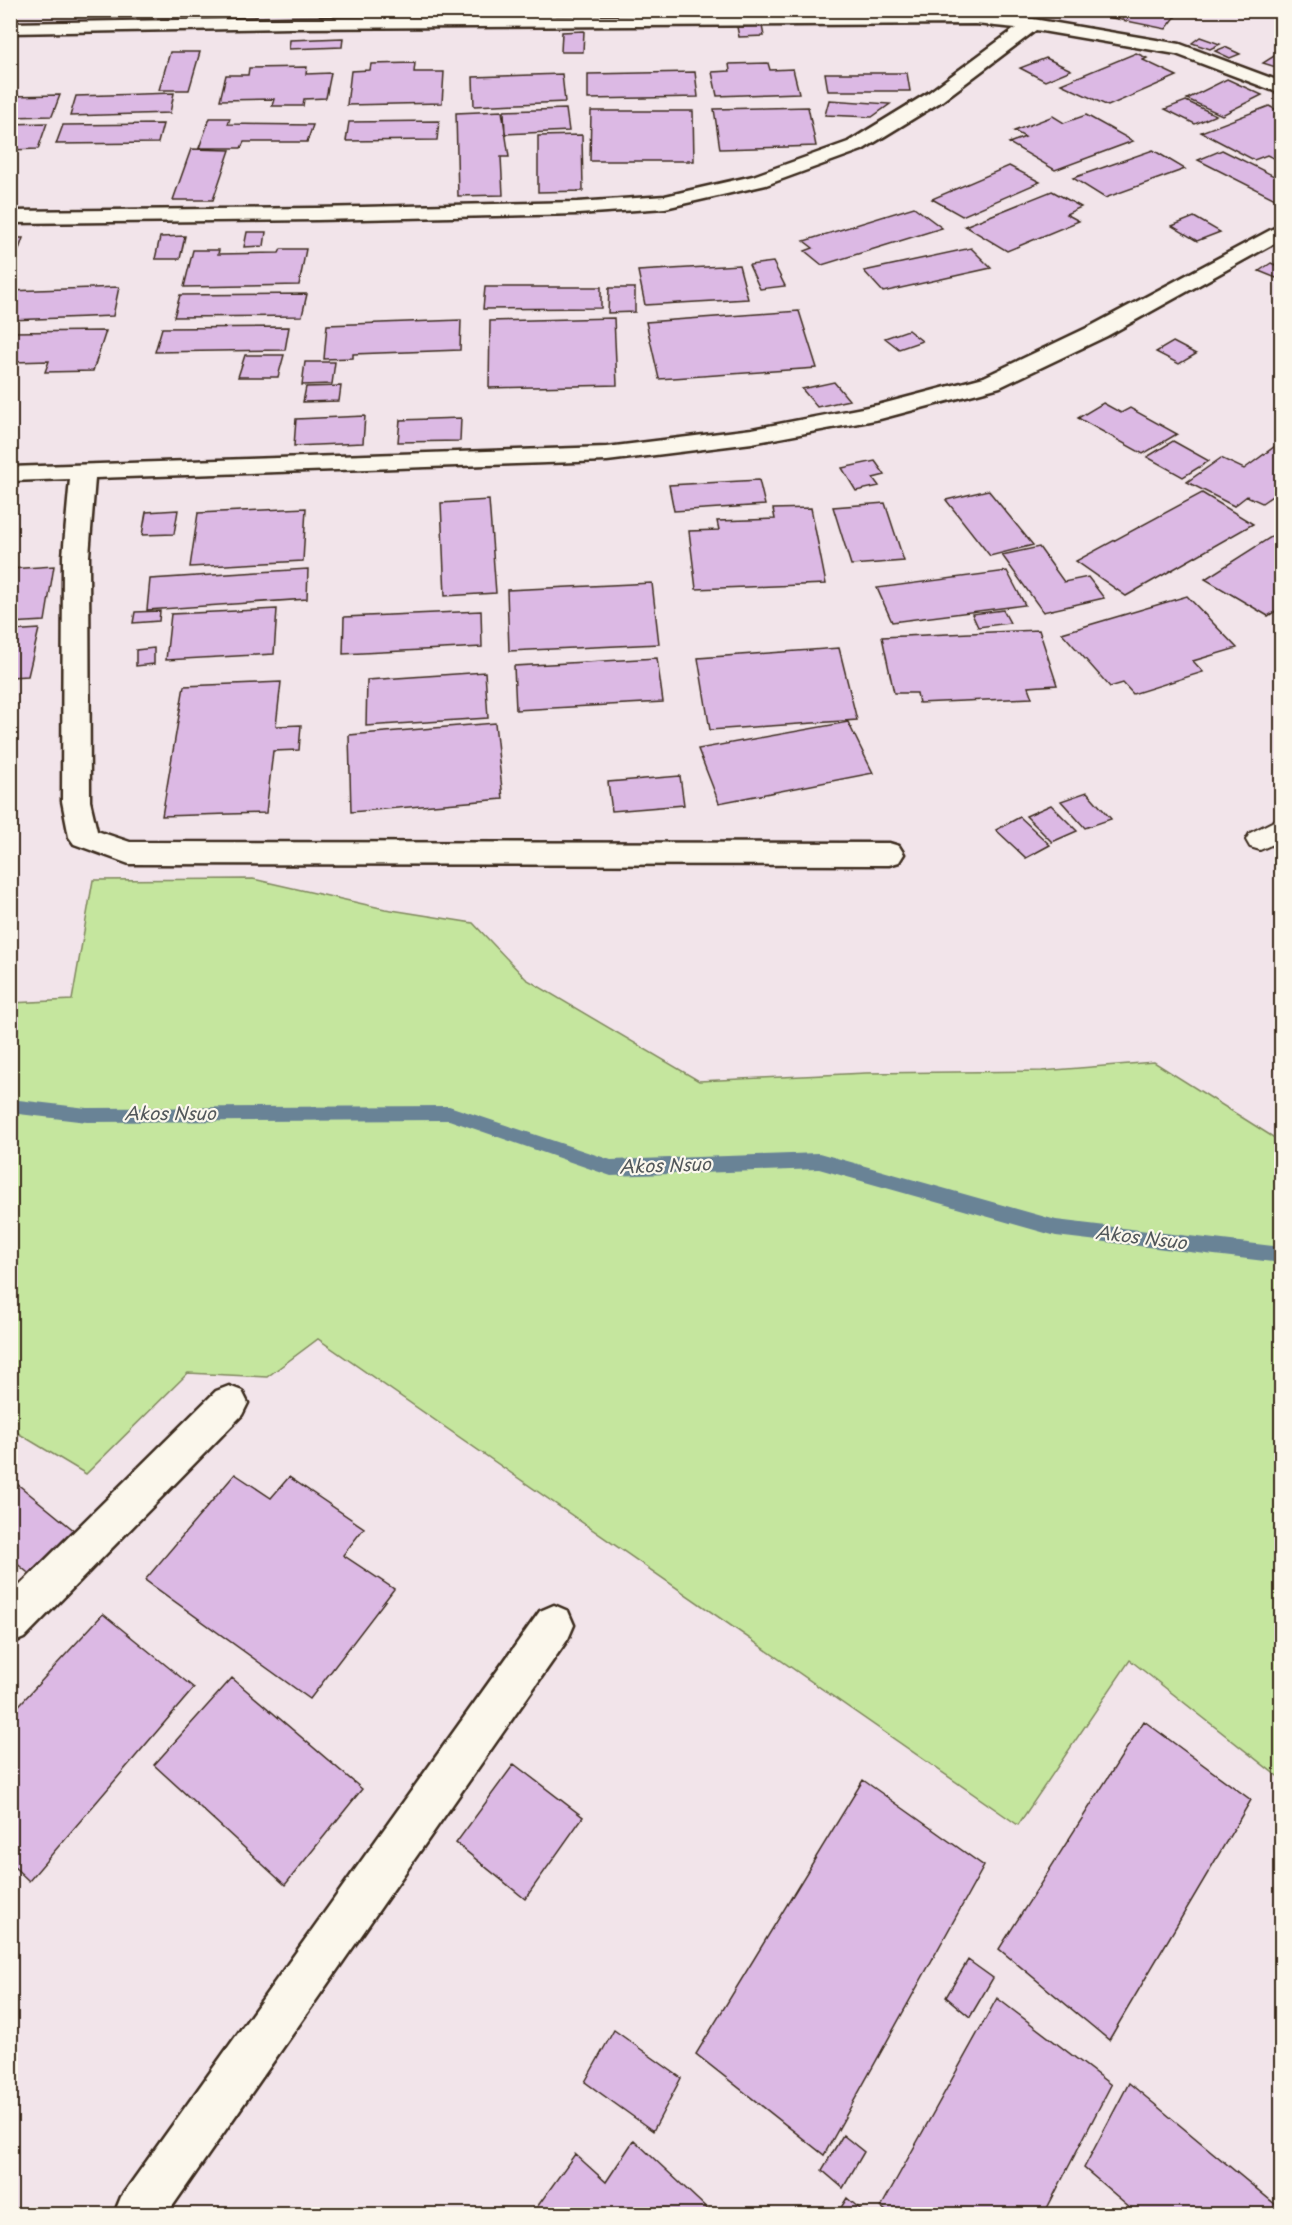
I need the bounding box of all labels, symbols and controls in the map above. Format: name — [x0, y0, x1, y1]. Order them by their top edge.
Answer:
water label: Akos Nsuo — [124, 1099, 217, 1126]
water label: Akos Nsuo — [619, 1149, 712, 1180]
water label: Akos Nsuo — [1094, 1218, 1189, 1256]

